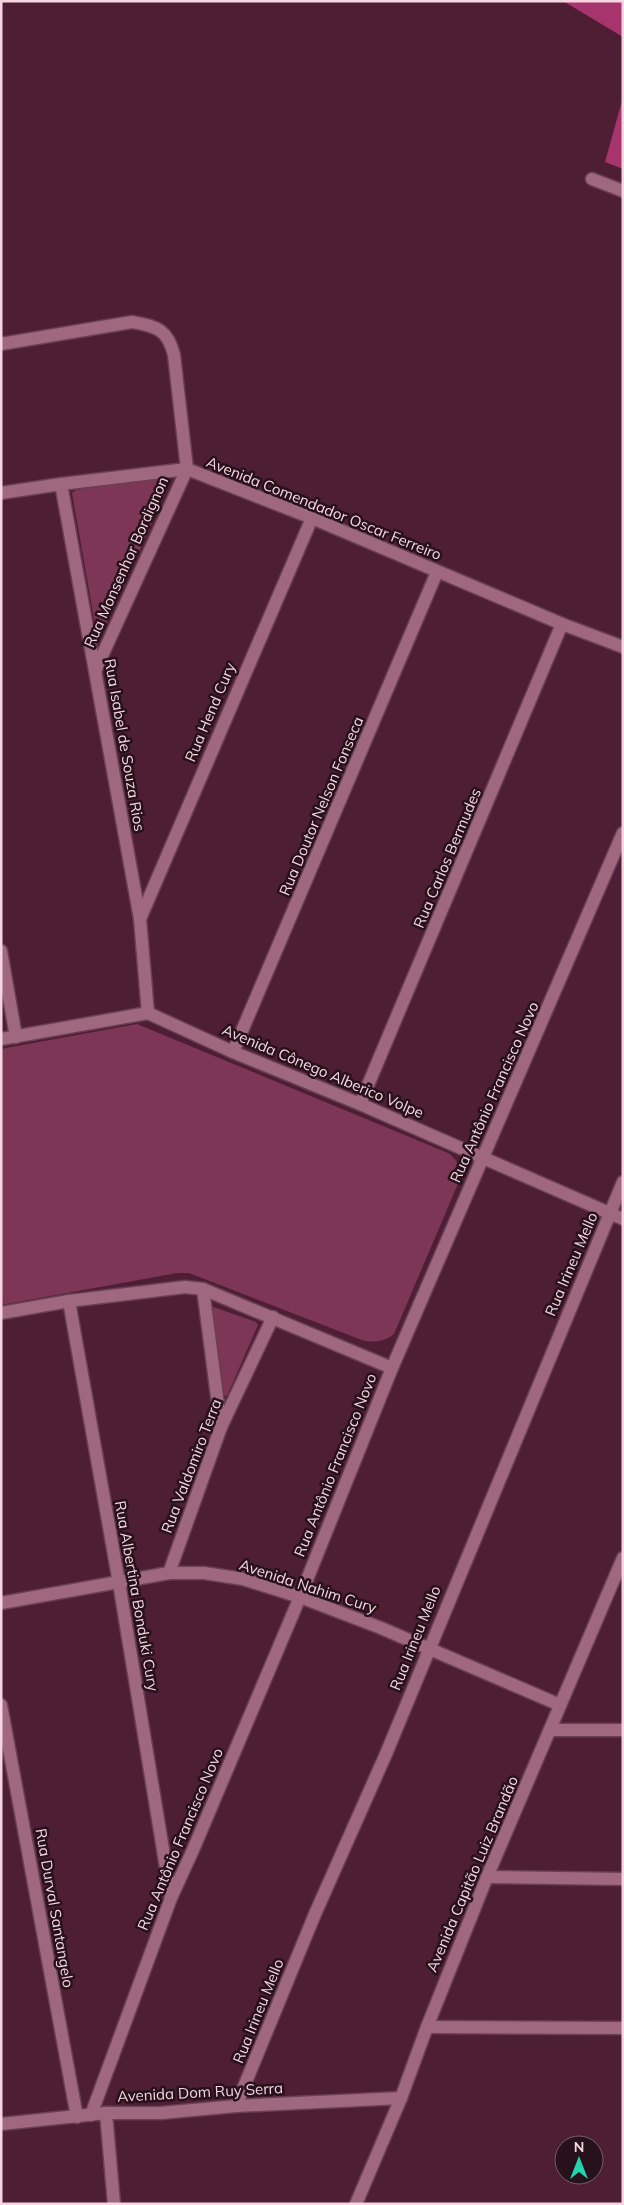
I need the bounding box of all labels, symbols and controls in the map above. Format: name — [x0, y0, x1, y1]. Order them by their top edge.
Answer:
street label: Avenida Comendador Oscar Ferreiro — [204, 452, 444, 564]
street label: Rua Monsenhor Bordignon — [80, 474, 172, 650]
street label: Rua Isabel de Souza Rios — [100, 657, 150, 833]
street label: Rua Hend Cury — [181, 660, 239, 764]
street label: Rua Doutor Nelson Fonseca — [275, 714, 367, 898]
street label: Rua Carlos Bermudes — [409, 785, 485, 931]
street label: Rua Antônio Francisco Novo — [445, 999, 543, 1185]
street label: Avenida Cônego Alberico Volpe — [219, 1020, 427, 1122]
street label: Rua Irineu Mello — [541, 1209, 601, 1319]
street label: Rua Antônio Francisco Novo — [289, 1371, 381, 1559]
street label: Rua Valdomiro Terra — [157, 1396, 225, 1536]
street label: Rua Albertina Bonduki Cury — [111, 1499, 163, 1693]
street label: Avenida Nahim Cury — [237, 1555, 379, 1617]
street label: Rua Irineu Mello — [385, 1583, 445, 1693]
street label: Rua Antônio Francisco Novo — [133, 1745, 227, 1933]
street label: Avenida Capitão Luiz Brandão — [422, 1773, 522, 1975]
street label: Rua Durval Santangelo — [32, 1827, 78, 1989]
street label: Rua Irineu Mello — [228, 1956, 288, 2066]
street label: Avenida Dom Ruy Serra — [117, 2078, 283, 2106]
north arrow — [554, 2135, 604, 2185]
text: N — [574, 2138, 584, 2156]

